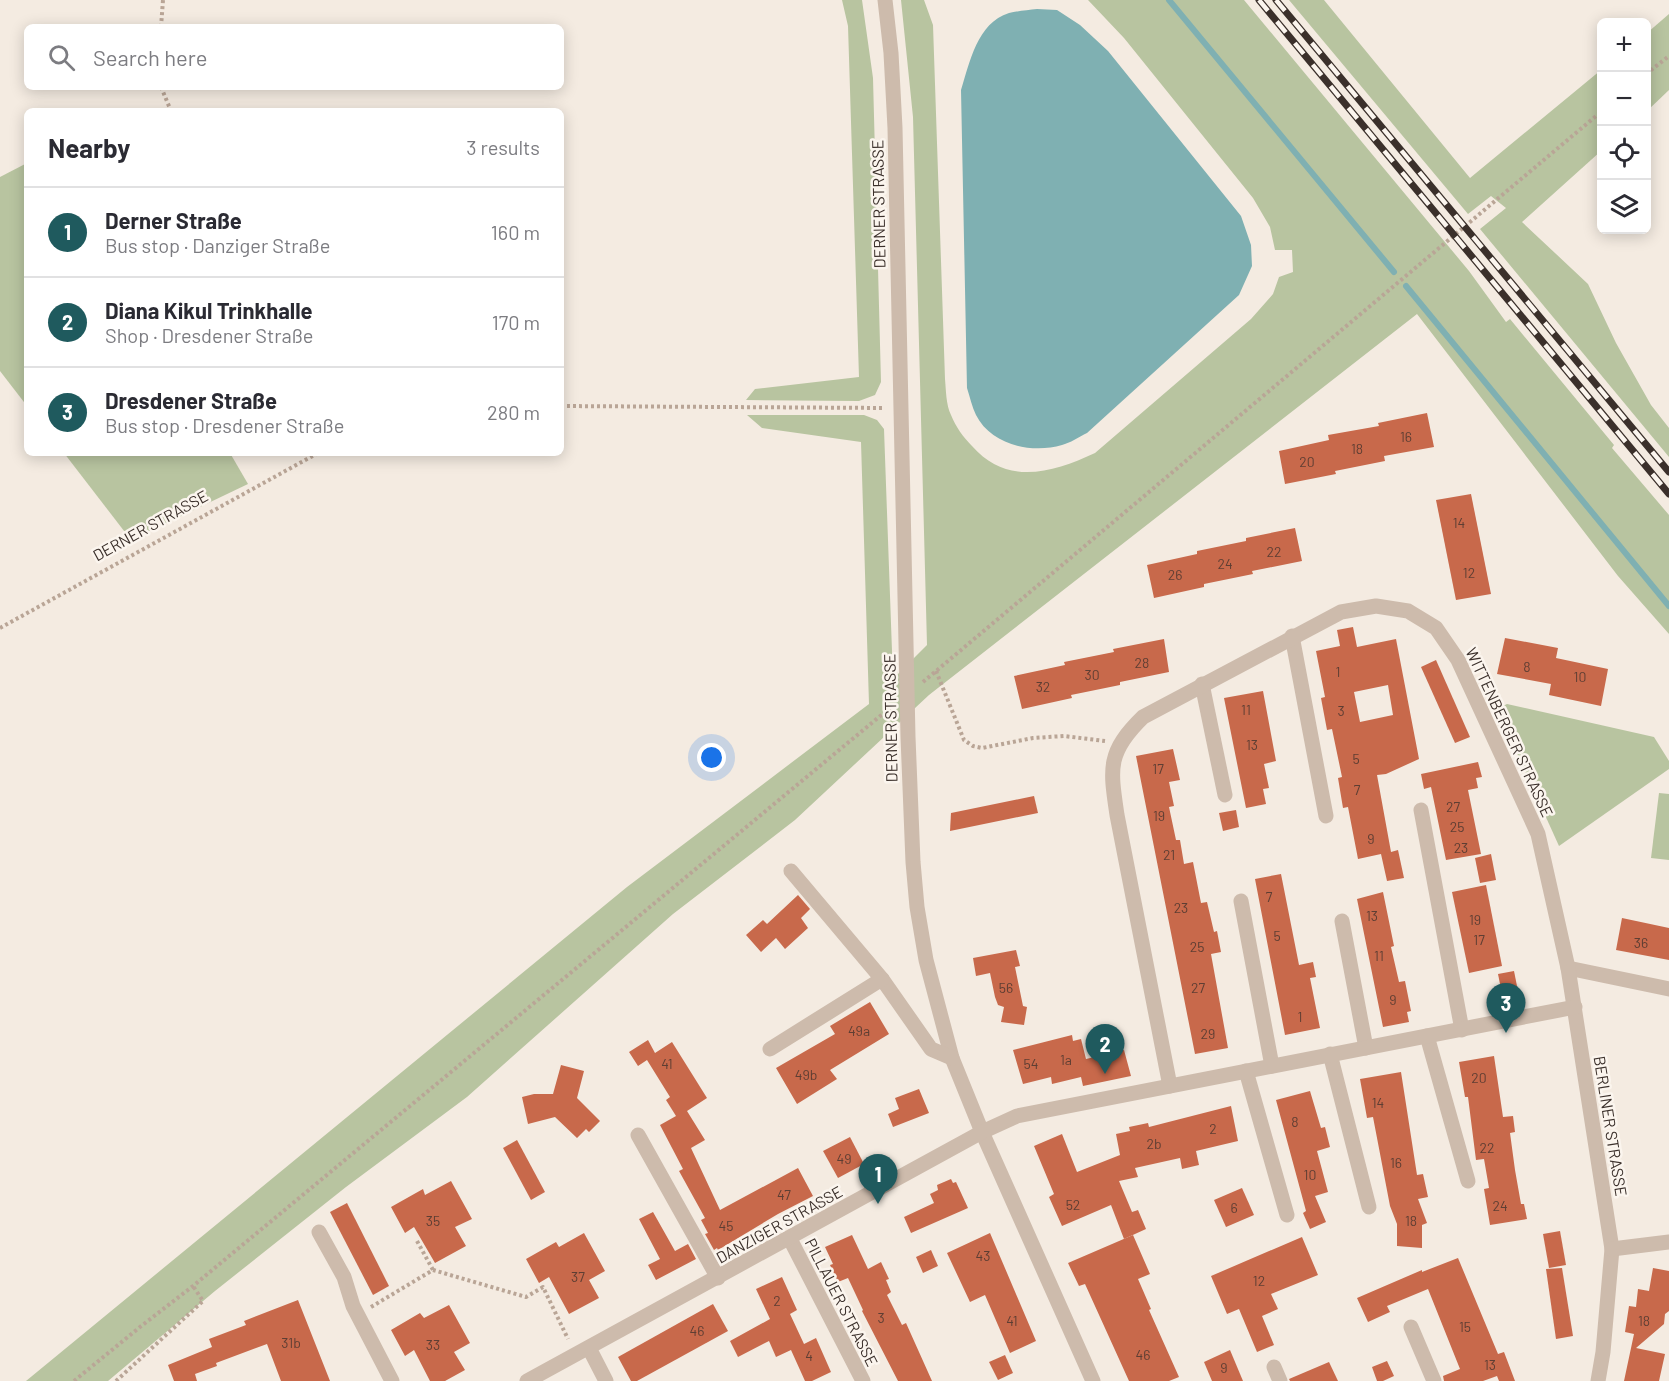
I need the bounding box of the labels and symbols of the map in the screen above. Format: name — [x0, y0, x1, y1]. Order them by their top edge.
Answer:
street label: DERNER STRASSE — [867, 140, 889, 268]
house number: 16 — [1400, 428, 1412, 445]
house number: 18 — [1351, 440, 1363, 457]
house number: 20 — [1299, 453, 1315, 470]
street label: DERNER STRASSE — [89, 486, 211, 564]
house number: 14 — [1453, 514, 1465, 531]
house number: 22 — [1266, 543, 1282, 560]
house number: 24 — [1217, 555, 1233, 572]
house number: 12 — [1463, 564, 1475, 581]
house number: 26 — [1168, 566, 1182, 583]
street label: WITTENBERGER STRASSE — [1462, 644, 1558, 820]
street label: DERNER STRASSE — [879, 654, 901, 782]
house number: 28 — [1135, 654, 1149, 671]
house number: 8 — [1523, 658, 1531, 675]
house number: 1 — [1336, 663, 1340, 680]
house number: 30 — [1084, 666, 1100, 683]
house number: 10 — [1574, 668, 1586, 685]
house number: 32 — [1036, 678, 1050, 695]
house number: 11 — [1241, 701, 1251, 718]
house number: 3 — [1337, 702, 1345, 719]
house number: 13 — [1246, 736, 1258, 753]
your location — [697, 743, 726, 772]
house number: 5 — [1352, 750, 1360, 767]
house number: 17 — [1152, 760, 1164, 777]
house number: 7 — [1354, 781, 1361, 798]
house number: 27 — [1446, 798, 1460, 815]
house number: 19 — [1153, 807, 1165, 824]
house number: 25 — [1450, 818, 1464, 835]
house number: 9 — [1367, 830, 1375, 847]
house number: 23 — [1454, 839, 1468, 856]
house number: 21 — [1163, 846, 1175, 863]
house number: 7 — [1266, 888, 1273, 905]
house number: 23 — [1174, 899, 1188, 916]
house number: 13 — [1366, 907, 1378, 924]
house number: 19 — [1469, 911, 1481, 928]
house number: 5 — [1273, 927, 1281, 944]
house number: 17 — [1473, 931, 1485, 948]
house number: 36 — [1634, 934, 1648, 951]
house number: 25 — [1190, 938, 1204, 955]
house number: 11 — [1374, 947, 1384, 964]
house number: 56 — [999, 979, 1013, 996]
house number: 27 — [1191, 979, 1205, 996]
pin: 3 — [1486, 984, 1526, 1033]
house number: 9 — [1389, 991, 1397, 1008]
house number: 1 — [1298, 1008, 1302, 1025]
house number: 49a — [848, 1022, 870, 1039]
pin: 2 — [1086, 1024, 1124, 1074]
house number: 29 — [1201, 1025, 1215, 1042]
house number: 1a — [1060, 1051, 1072, 1068]
street label: BERLINER STRASSE — [1591, 1054, 1631, 1198]
house number: 41 — [661, 1055, 673, 1072]
house number: 54 — [1024, 1055, 1038, 1072]
house number: 49b — [795, 1066, 817, 1083]
house number: 20 — [1471, 1069, 1487, 1086]
house number: 14 — [1372, 1094, 1384, 1111]
house number: 8 — [1291, 1113, 1299, 1130]
house number: 2 — [1209, 1120, 1217, 1137]
house number: 2b — [1146, 1135, 1162, 1152]
house number: 22 — [1479, 1139, 1495, 1156]
house number: 49 — [836, 1150, 852, 1167]
pin: 1 — [858, 1154, 898, 1204]
house number: 16 — [1390, 1154, 1402, 1171]
house number: 10 — [1304, 1166, 1316, 1183]
street label: DANZIGER STRASSE — [713, 1181, 845, 1267]
house number: 47 — [777, 1186, 791, 1203]
house number: 52 — [1066, 1196, 1080, 1213]
house number: 24 — [1492, 1197, 1508, 1214]
house number: 6 — [1230, 1199, 1238, 1216]
house number: 35 — [426, 1212, 440, 1229]
house number: 18 — [1405, 1212, 1417, 1229]
house number: 45 — [719, 1217, 733, 1234]
street label: PILLAUER STRASSE — [802, 1235, 882, 1369]
house number: 43 — [976, 1247, 990, 1264]
house number: 37 — [571, 1268, 585, 1285]
house number: 12 — [1253, 1272, 1265, 1289]
house number: 2 — [773, 1292, 781, 1309]
house number: 3 — [877, 1309, 885, 1326]
house number: 41 — [1006, 1312, 1018, 1329]
house number: 18 — [1638, 1312, 1650, 1329]
house number: 15 — [1459, 1318, 1471, 1335]
house number: 46 — [690, 1322, 704, 1339]
house number: 31b — [281, 1334, 301, 1351]
house number: 33 — [426, 1336, 440, 1353]
house number: 46 — [1136, 1346, 1150, 1363]
house number: 4 — [805, 1347, 813, 1364]
house number: 13 — [1484, 1356, 1496, 1373]
house number: 9 — [1220, 1359, 1228, 1376]

